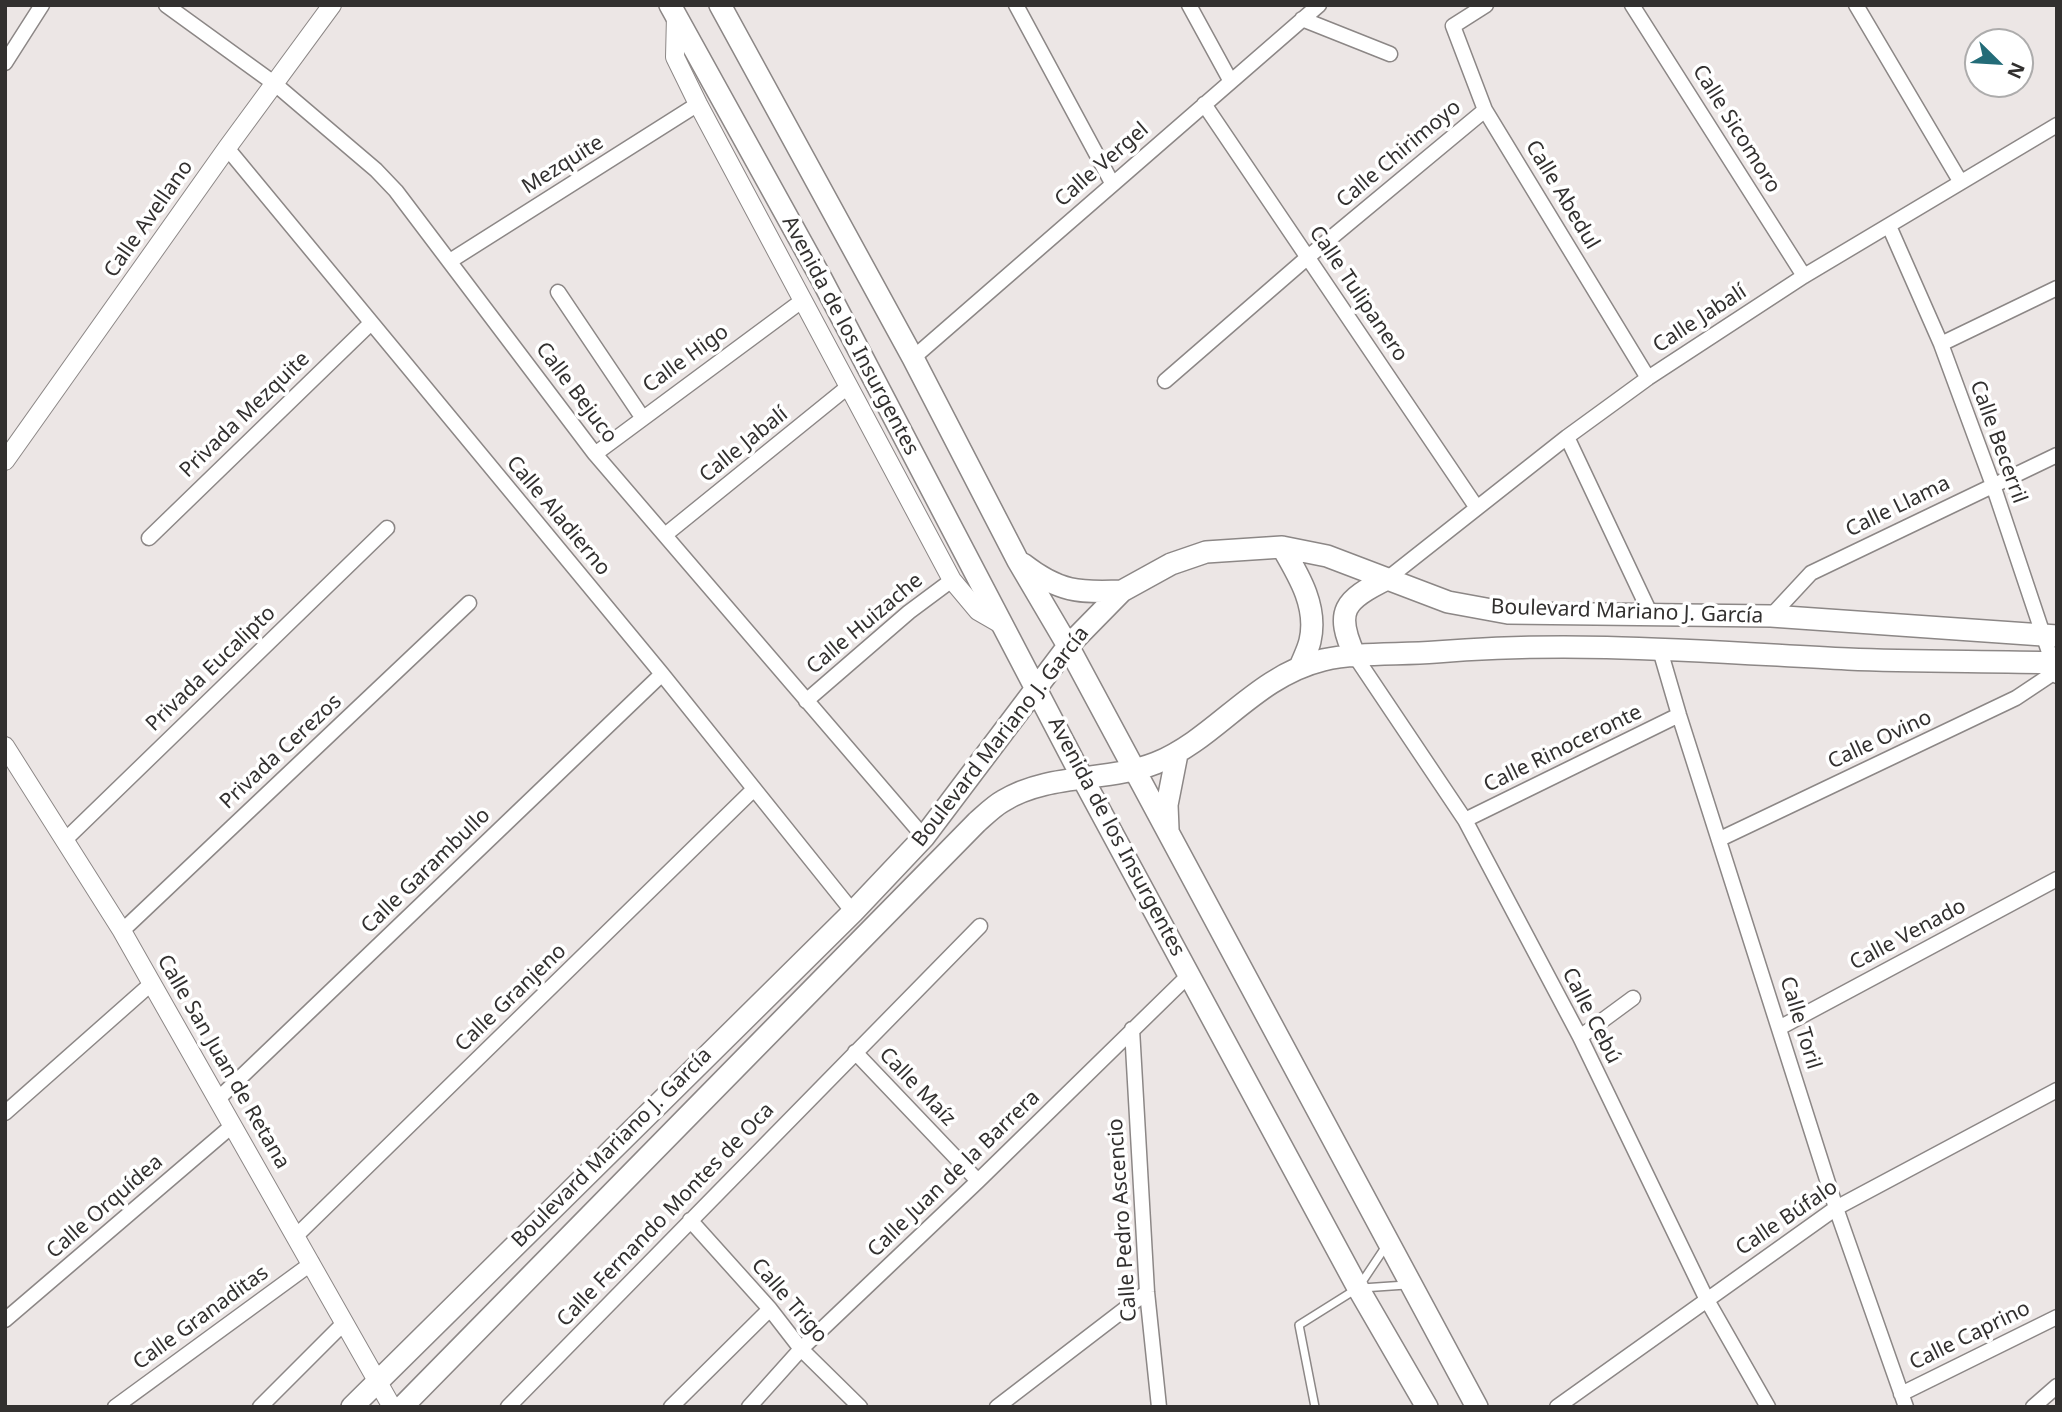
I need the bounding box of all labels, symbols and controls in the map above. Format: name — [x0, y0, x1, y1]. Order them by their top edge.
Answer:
north arrow — [1964, 28, 2034, 98]
text: N — [2001, 58, 2031, 83]
street label: Calle Sicomoro — [1687, 60, 1785, 198]
street label: Calle Chirimoyo — [1332, 95, 1466, 213]
street label: Calle Vergel — [1050, 117, 1154, 213]
street label: Mezquite — [518, 130, 608, 200]
street label: Calle Abedul — [1520, 136, 1604, 254]
street label: Calle Avellano — [99, 155, 199, 283]
street label: Avenida de los Insurgentes — [776, 212, 924, 460]
street label: Calle Tulipanero — [1303, 221, 1413, 367]
street label: Calle Jabalí — [1649, 280, 1751, 358]
street label: Calle Higo — [638, 319, 734, 399]
street label: Calle Bejuco — [530, 338, 622, 448]
street label: Privada Mezquite — [175, 347, 315, 483]
street label: Calle Becerril — [1964, 377, 2032, 507]
street label: Calle Jabalí — [695, 402, 793, 488]
street label: Calle Aladierno — [501, 451, 615, 581]
street label: Calle Llama — [1842, 471, 1954, 543]
street label: Calle Huizache — [802, 568, 928, 680]
street label: Boulevard Mariano J. García — [1490, 595, 1764, 629]
street label: Privada Eucalipto — [141, 601, 281, 737]
street label: Boulevard Mariano J. García — [907, 622, 1095, 852]
street label: Privada Cerezos — [215, 689, 347, 815]
street label: Calle Rinoceronte — [1480, 700, 1646, 798]
street label: Calle Ovino — [1824, 705, 1936, 775]
street label: Avenida de los Insurgentes — [1042, 713, 1190, 961]
street label: Calle Garambullo — [356, 803, 496, 939]
street label: Calle Venado — [1846, 894, 1970, 976]
street label: Calle Granjeno — [450, 939, 572, 1057]
street label: Calle San Juan de Retana — [151, 950, 295, 1174]
street label: Calle Cebú — [1556, 964, 1626, 1068]
street label: Calle Toril — [1774, 974, 1826, 1072]
street label: Boulevard Mariano J. García — [507, 1043, 717, 1253]
street label: Calle Maíz — [873, 1043, 961, 1131]
street label: Calle Juan de la Barrera — [863, 1085, 1045, 1263]
street label: Calle Fernando Montes de Oca — [552, 1098, 780, 1332]
street label: Calle Pedro Ascencio — [1103, 1118, 1143, 1322]
street label: Calle Orquídea — [42, 1150, 168, 1264]
street label: Calle Búfalo — [1731, 1175, 1843, 1261]
street label: Calle Trigo — [746, 1254, 832, 1348]
street label: Calle Granaditas — [128, 1260, 274, 1376]
street label: Calle Caprino — [1906, 1296, 2034, 1376]

